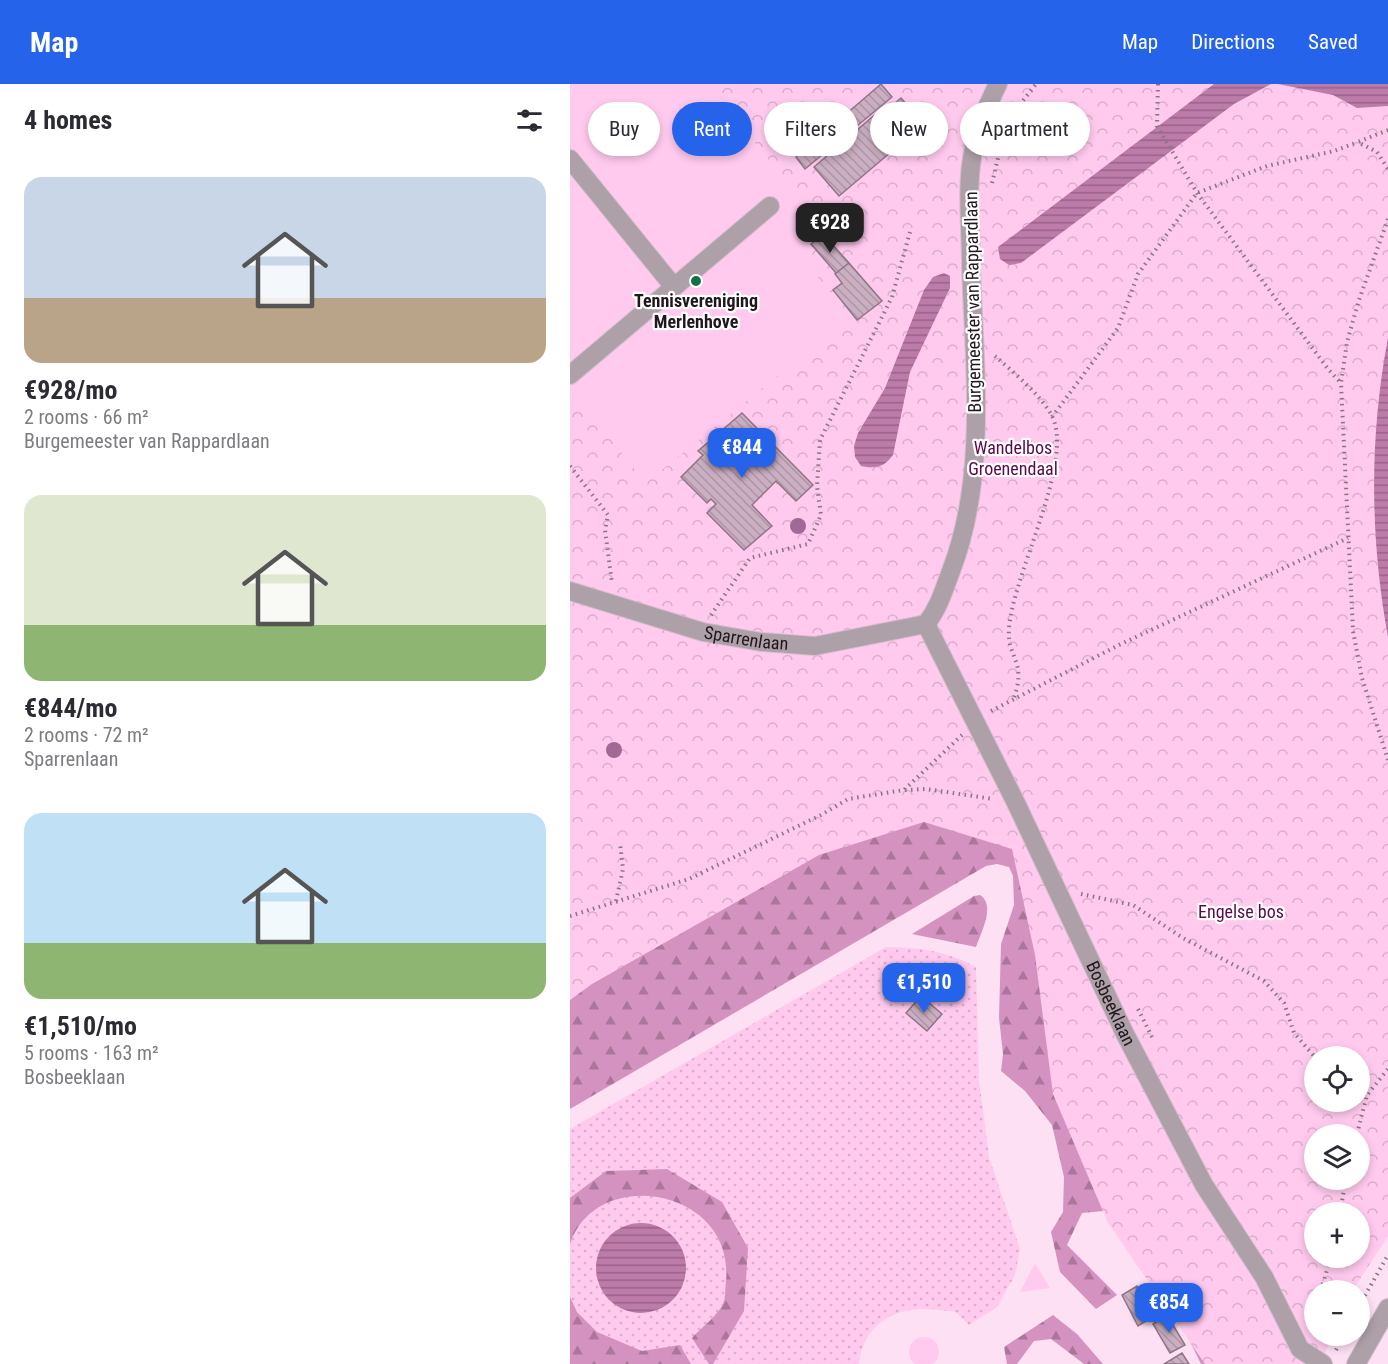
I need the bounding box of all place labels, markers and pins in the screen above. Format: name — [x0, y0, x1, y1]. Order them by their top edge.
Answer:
pin: €928 — [794, 203, 866, 254]
marker: Tennisvereniging Merlenhove — [689, 274, 703, 288]
place label: Tennisvereniging Merlenhove — [634, 290, 758, 332]
pin: €844 — [706, 428, 778, 479]
pin: €1,510 — [875, 963, 973, 1014]
pin: €854 — [1133, 1283, 1205, 1334]

